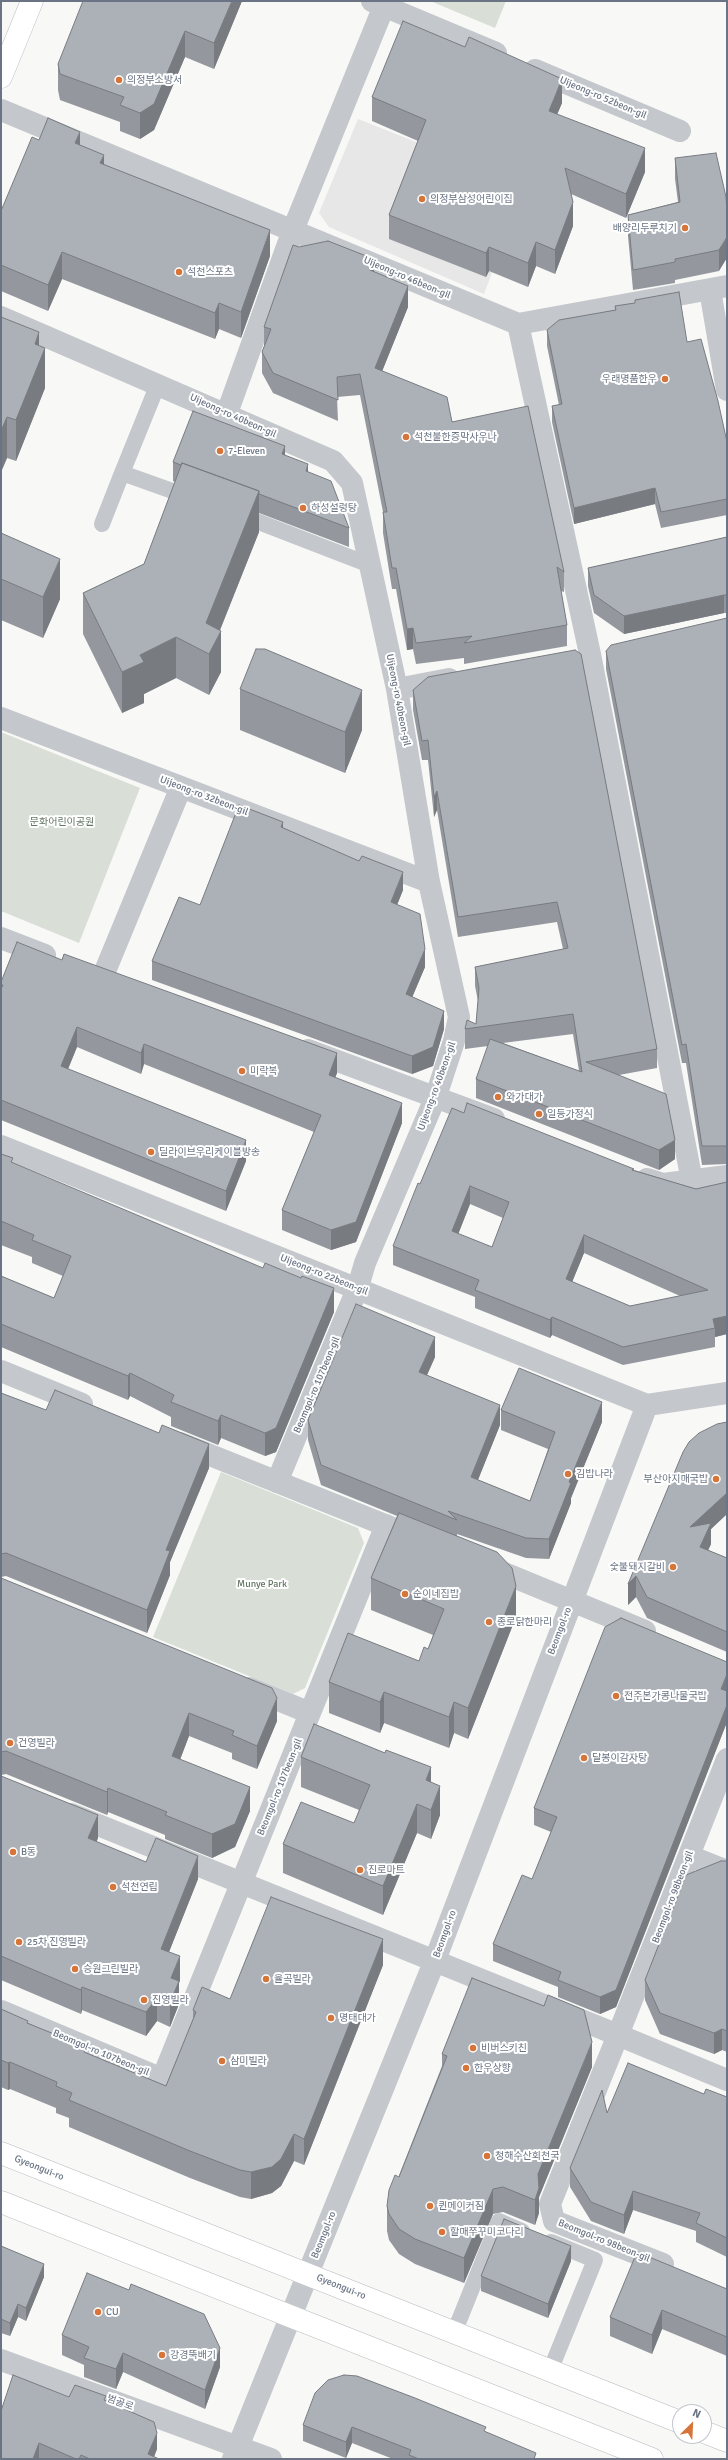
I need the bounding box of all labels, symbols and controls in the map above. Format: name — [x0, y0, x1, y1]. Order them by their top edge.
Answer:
place label: 의정부소방서 — [127, 74, 182, 86]
street label: Uijeong-ro 52beon-gil — [558, 74, 648, 122]
marker: 의정부소방서 — [114, 75, 124, 85]
place label: 의정부삼성어린이집 — [430, 193, 513, 205]
marker: 의정부삼성어린이집 — [417, 194, 427, 204]
place label: 배양리두루치기 — [613, 222, 677, 234]
marker: 배양리두루치기 — [680, 223, 690, 233]
street label: Uijeong-ro 46beon-gil — [362, 254, 452, 302]
place label: 석천스포츠 — [187, 266, 233, 278]
marker: 석천스포츠 — [174, 267, 184, 277]
place label: 우래명품한우 — [602, 373, 657, 385]
marker: 우래명품한우 — [660, 374, 670, 384]
street label: Uijeong-ro 40beon-gil — [188, 391, 278, 441]
place label: 석천불한증막사우나 — [414, 431, 497, 443]
marker: 석천불한증막사우나 — [401, 432, 411, 442]
place label: 7-Eleven — [228, 445, 265, 457]
marker: 7-Eleven — [215, 446, 225, 456]
place label: 하성설렁탕 — [311, 502, 357, 514]
marker: 하성설렁탕 — [298, 503, 308, 513]
street label: Uijeong-ro 40beon-gil — [383, 653, 413, 747]
street label: Uijeong-ro 32beon-gil — [158, 774, 250, 818]
park label: 문화어린이공원 — [30, 816, 94, 828]
street label: Uijeong-ro 40beon-gil — [415, 1040, 459, 1132]
place label: 미락복 — [250, 1065, 278, 1077]
marker: 미락복 — [237, 1066, 247, 1076]
place label: 와가대가 — [506, 1091, 543, 1103]
marker: 와가대가 — [493, 1092, 503, 1102]
place label: 일등가정식 — [547, 1108, 593, 1120]
marker: 일등가정식 — [534, 1109, 544, 1119]
place label: 딜라이브우리케이블방송 — [159, 1146, 260, 1158]
marker: 딜라이브우리케이블방송 — [146, 1147, 156, 1157]
street label: Uijeong-ro 22beon-gil — [278, 1252, 370, 1298]
street label: Beomgol-ro 107beon-gil — [291, 1335, 343, 1435]
place label: 김밥나라 — [576, 1468, 613, 1480]
marker: 김밥나라 — [563, 1469, 573, 1479]
place label: 부산아지매국밥 — [644, 1473, 708, 1485]
marker: 부산아지매국밥 — [711, 1474, 721, 1484]
place label: 숯불돼지갈비 — [610, 1561, 665, 1573]
marker: 숯불돼지갈비 — [668, 1562, 678, 1572]
park label: Munye Park — [237, 1578, 287, 1590]
place label: 순이네집밥 — [413, 1588, 459, 1600]
marker: 순이네집밥 — [400, 1589, 410, 1599]
street label: Beomgol-ro — [545, 1606, 575, 1656]
place label: 종로닭한마리 — [497, 1616, 552, 1628]
marker: 종로닭한마리 — [484, 1617, 494, 1627]
place label: 전주본가콩나물국밥 — [624, 1690, 707, 1702]
marker: 전주본가콩나물국밥 — [611, 1691, 621, 1701]
place label: 건영빌라 — [18, 1737, 55, 1749]
street label: Beomgol-ro 107beon-gil — [255, 1737, 305, 1837]
marker: 건영빌라 — [5, 1738, 15, 1748]
place label: 달봉이감자탕 — [592, 1752, 647, 1764]
marker: 달봉이감자탕 — [579, 1753, 589, 1763]
place label: B동 — [21, 1846, 36, 1858]
marker: B동 — [8, 1847, 18, 1857]
street label: Beomgol-ro 98beon-gil — [650, 1849, 696, 1945]
place label: 진로마트 — [368, 1864, 405, 1876]
marker: 진로마트 — [355, 1865, 365, 1875]
place label: 석천연립 — [121, 1881, 158, 1893]
marker: 석천연립 — [108, 1882, 118, 1892]
street label: Beomgol-ro — [431, 1909, 459, 1959]
place label: 25차 진영빌라 — [27, 1936, 86, 1948]
marker: 25차 진영빌라 — [14, 1937, 24, 1947]
place label: 승원그린빌라 — [83, 1963, 138, 1975]
marker: 승원그린빌라 — [70, 1964, 80, 1974]
place label: 율곡빌라 — [274, 1973, 311, 1985]
marker: 율곡빌라 — [261, 1974, 271, 1984]
place label: 진영빌라 — [152, 1994, 189, 2006]
marker: 진영빌라 — [139, 1995, 149, 2005]
place label: 명태대가 — [339, 2012, 376, 2024]
marker: 명태대가 — [326, 2013, 336, 2023]
street label: Beomgol-ro 107beon-gil — [51, 2027, 151, 2079]
place label: 비버스키친 — [481, 2042, 527, 2054]
marker: 비버스키친 — [468, 2043, 478, 2053]
place label: 삼미빌라 — [230, 2055, 267, 2067]
marker: 삼미빌라 — [217, 2056, 227, 2066]
place label: 한우상향 — [474, 2062, 511, 2074]
marker: 한우상향 — [461, 2063, 471, 2073]
place label: 청해수산회천국 — [495, 2150, 559, 2162]
marker: 청해수산회천국 — [482, 2151, 492, 2161]
street label: Gyeongui-ro — [13, 2153, 65, 2183]
place label: 퀸메이커짐 — [438, 2200, 484, 2212]
marker: 퀸메이커짐 — [425, 2201, 435, 2211]
street label: Beomgol-ro — [309, 2210, 339, 2260]
street label: Beomgol-ro 98beon-gil — [556, 2217, 652, 2265]
place label: 할매쭈꾸미코다리 — [450, 2226, 524, 2238]
marker: 할매쭈꾸미코다리 — [437, 2227, 447, 2237]
street label: Gyeongui-ro — [315, 2272, 367, 2302]
place label: CU — [106, 2306, 119, 2318]
marker: CU — [93, 2307, 103, 2317]
place label: 강경뚝배기 — [170, 2349, 216, 2361]
marker: 강경뚝배기 — [157, 2350, 167, 2360]
street label: 범골로 — [105, 2393, 135, 2413]
north arrow — [672, 2404, 712, 2444]
text: N — [691, 2406, 703, 2421]

